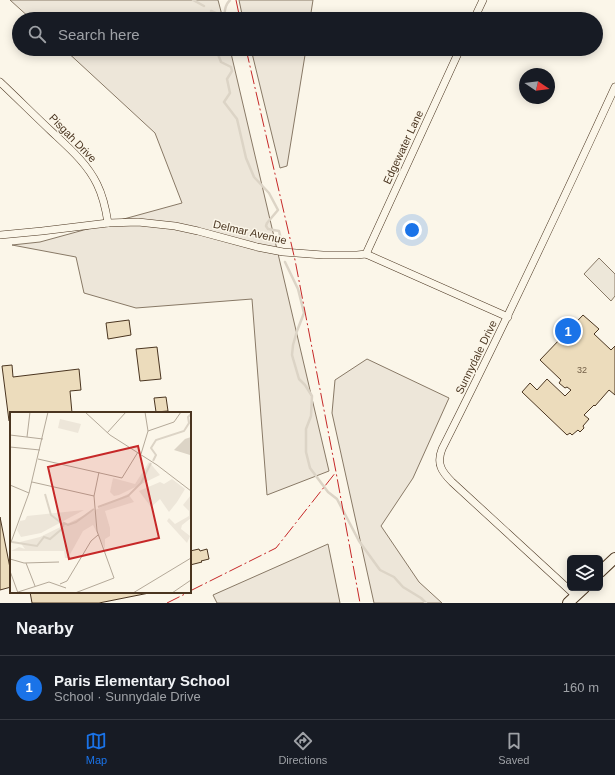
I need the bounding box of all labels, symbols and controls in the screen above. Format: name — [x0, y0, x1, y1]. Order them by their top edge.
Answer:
search box — [12, 12, 603, 56]
icon: search — [26, 23, 48, 45]
text: Search here — [58, 26, 140, 43]
north arrow — [519, 68, 555, 104]
street label: Edgewater Lane — [381, 108, 425, 186]
street label: Pisgah Drive — [47, 111, 99, 165]
street label: Delmar Avenue — [212, 218, 288, 246]
your location — [402, 220, 422, 240]
pin: 1 — [555, 316, 581, 346]
street label: Sunnydale Drive — [453, 318, 499, 396]
house number: 32 — [577, 365, 587, 375]
inset map — [10, 412, 191, 593]
map controls — [567, 555, 603, 591]
button: layers — [567, 555, 603, 591]
text: Nearby — [16, 619, 74, 638]
text: Paris Elementary School — [54, 672, 230, 689]
text: 1 — [25, 680, 33, 695]
text: 160 m — [563, 680, 599, 695]
text: School · Sunnydale Drive — [54, 689, 201, 704]
tab: Map — [85, 730, 107, 766]
tab: Directions — [278, 730, 327, 766]
tab: Saved — [498, 730, 529, 766]

